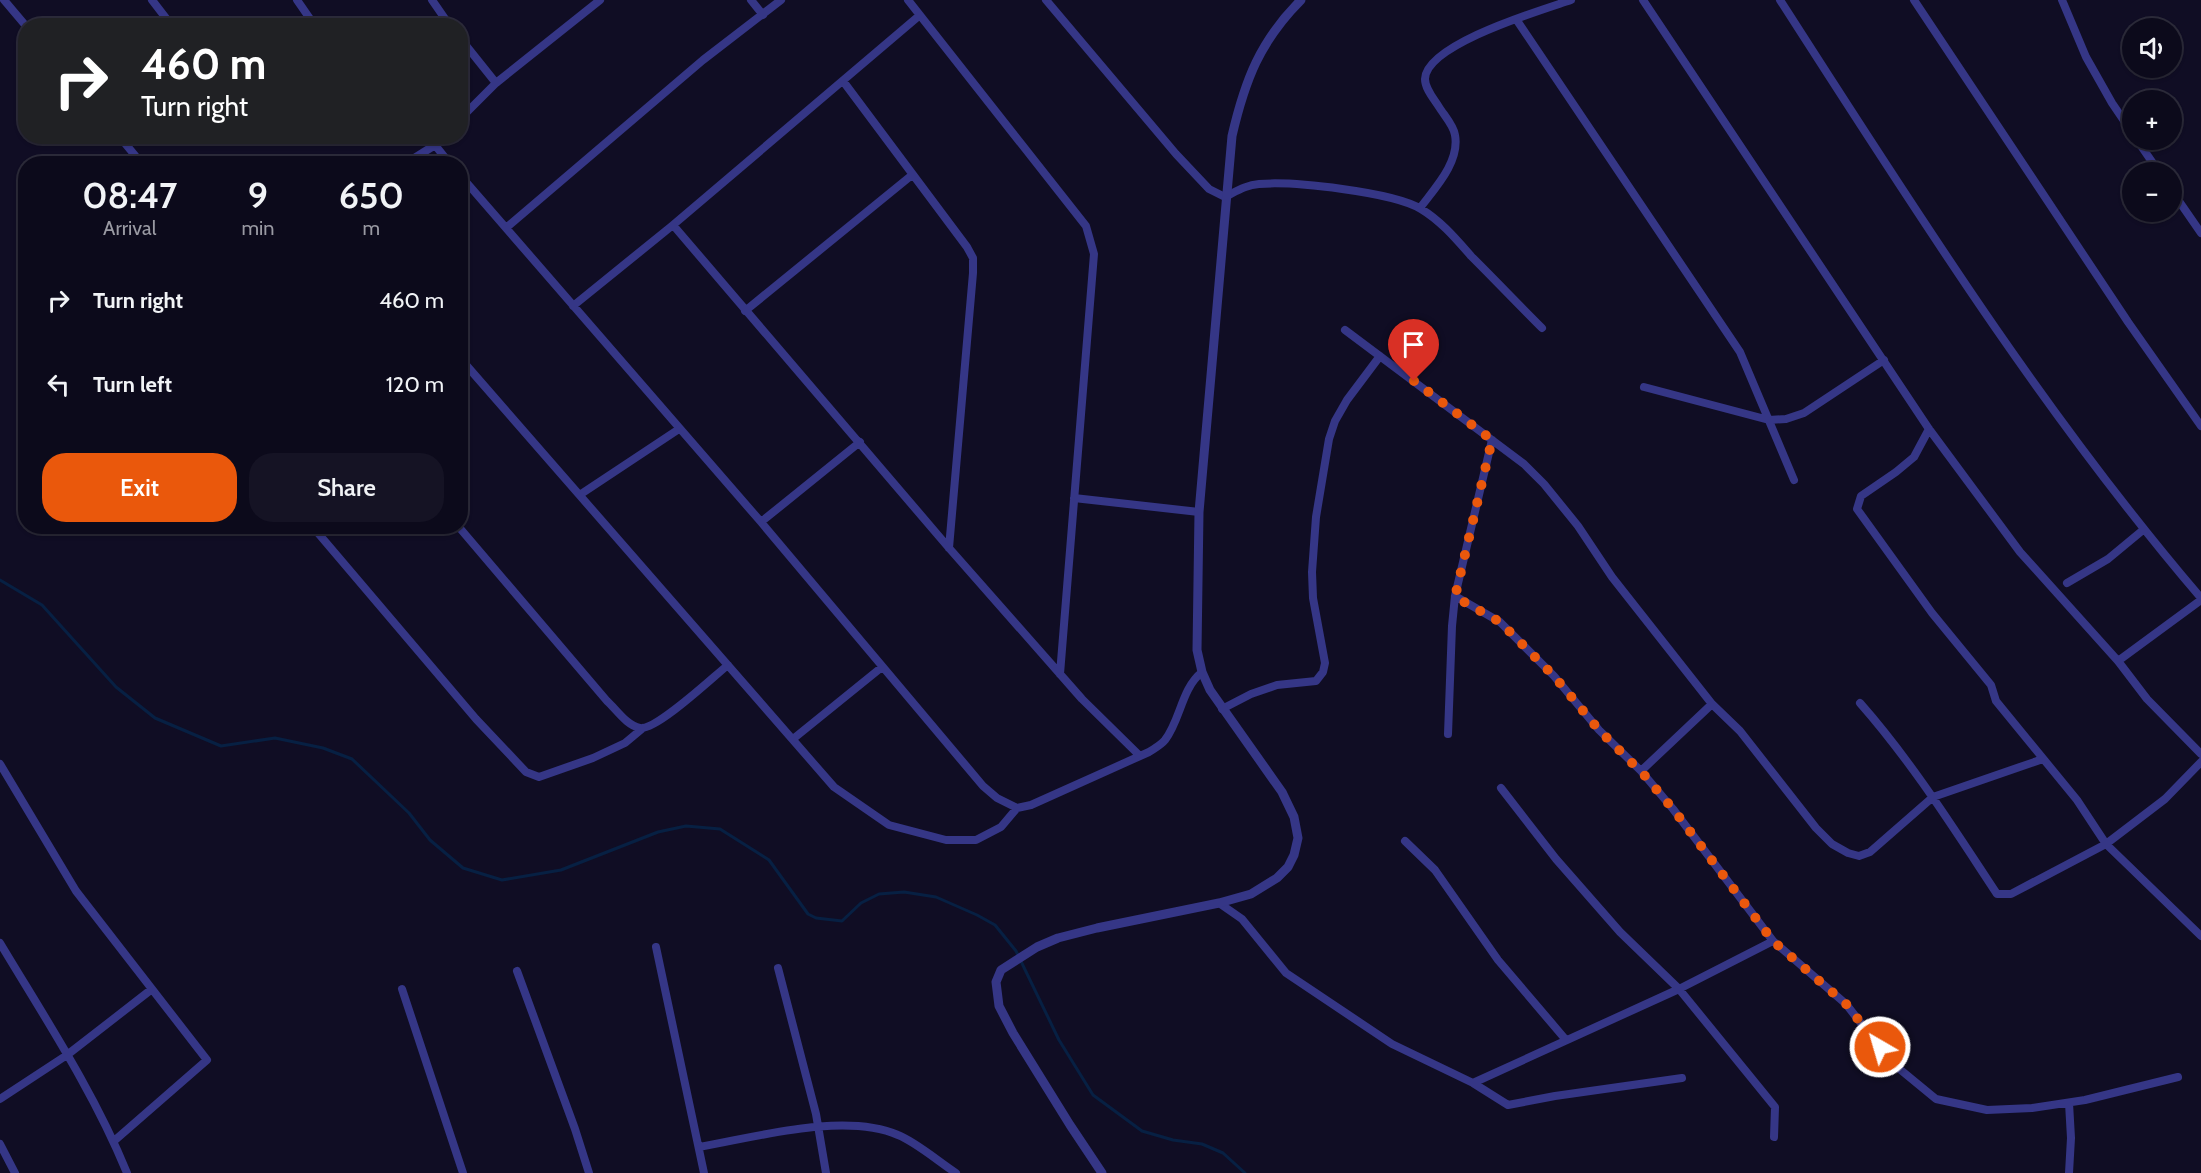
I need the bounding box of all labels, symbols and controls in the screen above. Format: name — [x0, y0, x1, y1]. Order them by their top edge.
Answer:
map controls — [2122, 18, 2182, 222]
button: sound — [2122, 18, 2182, 78]
text: 460 m — [141, 38, 266, 90]
icon: right — [42, 42, 120, 120]
text: Turn right — [141, 90, 248, 123]
button: + — [2122, 90, 2182, 150]
button: − — [2122, 162, 2182, 222]
text: 08:47 — [82, 173, 177, 217]
text: 9 — [248, 173, 268, 217]
text: 650 — [339, 173, 404, 217]
text: Arrival — [103, 216, 156, 240]
text: min — [241, 216, 274, 240]
text: m — [362, 216, 380, 240]
icon: right — [42, 284, 75, 317]
text: Turn right — [93, 287, 183, 314]
text: 460 m — [379, 287, 444, 314]
pin — [1388, 319, 1439, 381]
icon: arrive — [1397, 328, 1430, 361]
icon: left — [42, 368, 75, 401]
text: Turn left — [93, 371, 172, 398]
text: 120 m — [386, 371, 444, 398]
button: Exit — [42, 453, 237, 522]
button: Share — [249, 453, 444, 522]
position arrow — [1848, 1015, 1912, 1079]

